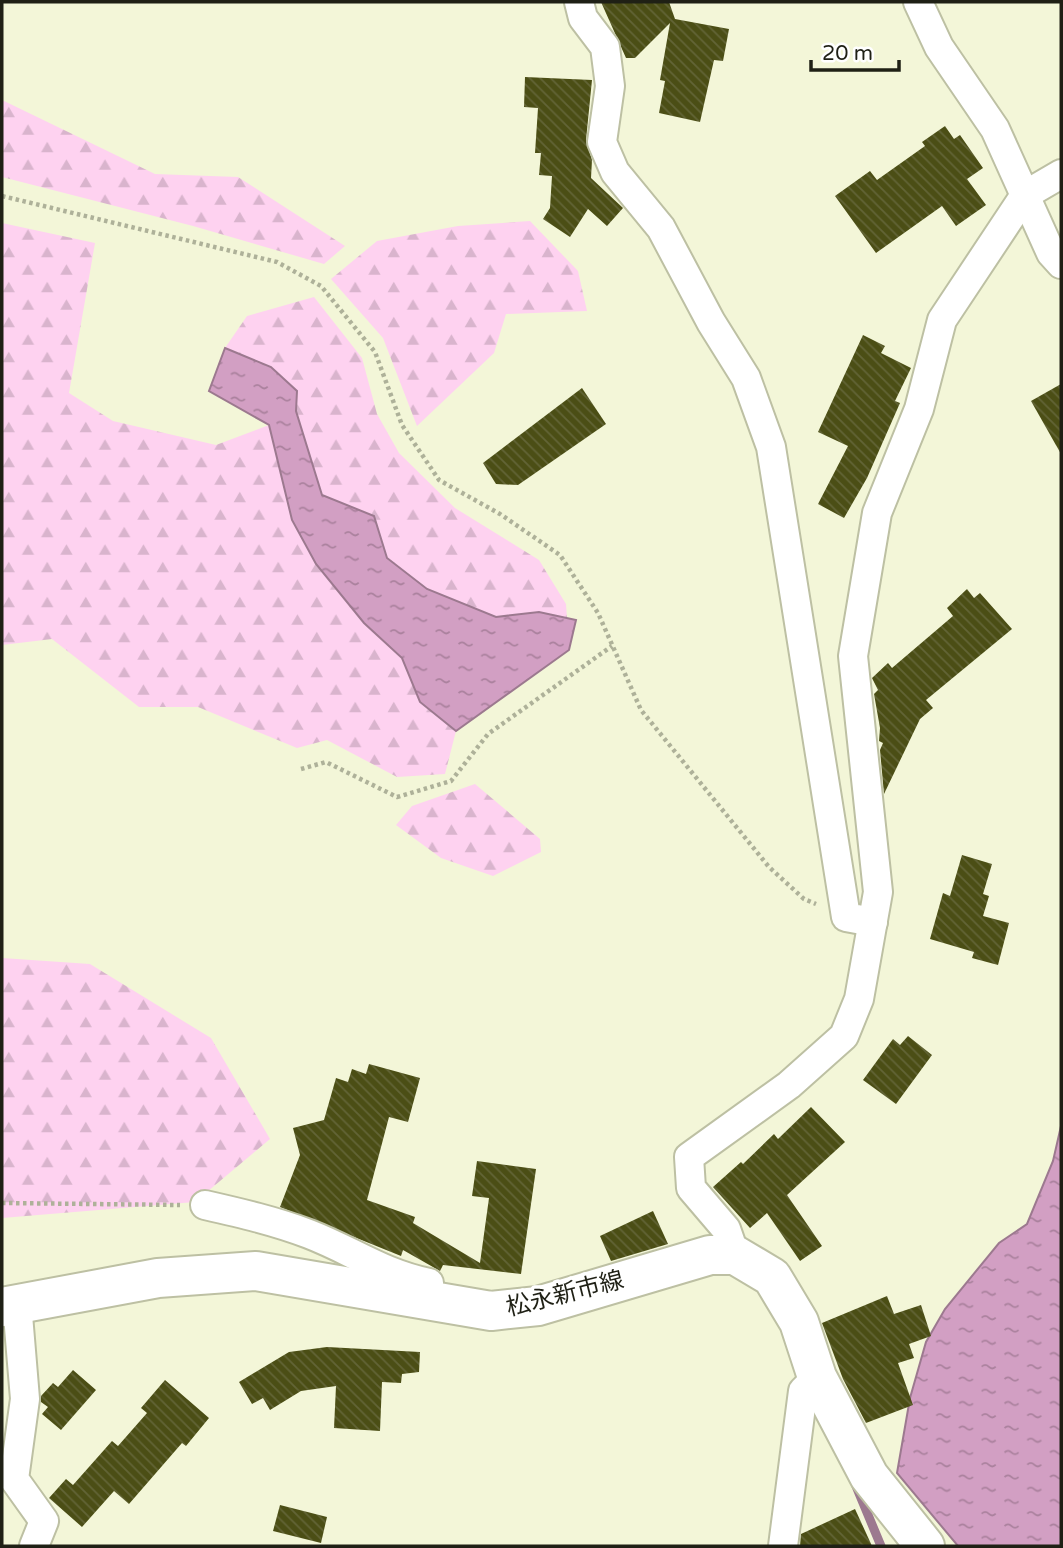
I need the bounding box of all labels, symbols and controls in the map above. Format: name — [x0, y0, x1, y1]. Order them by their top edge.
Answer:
scale bar — [811, 28, 898, 72]
text: 20 m — [822, 41, 873, 66]
street label: 松永新市線 — [503, 1265, 627, 1323]

